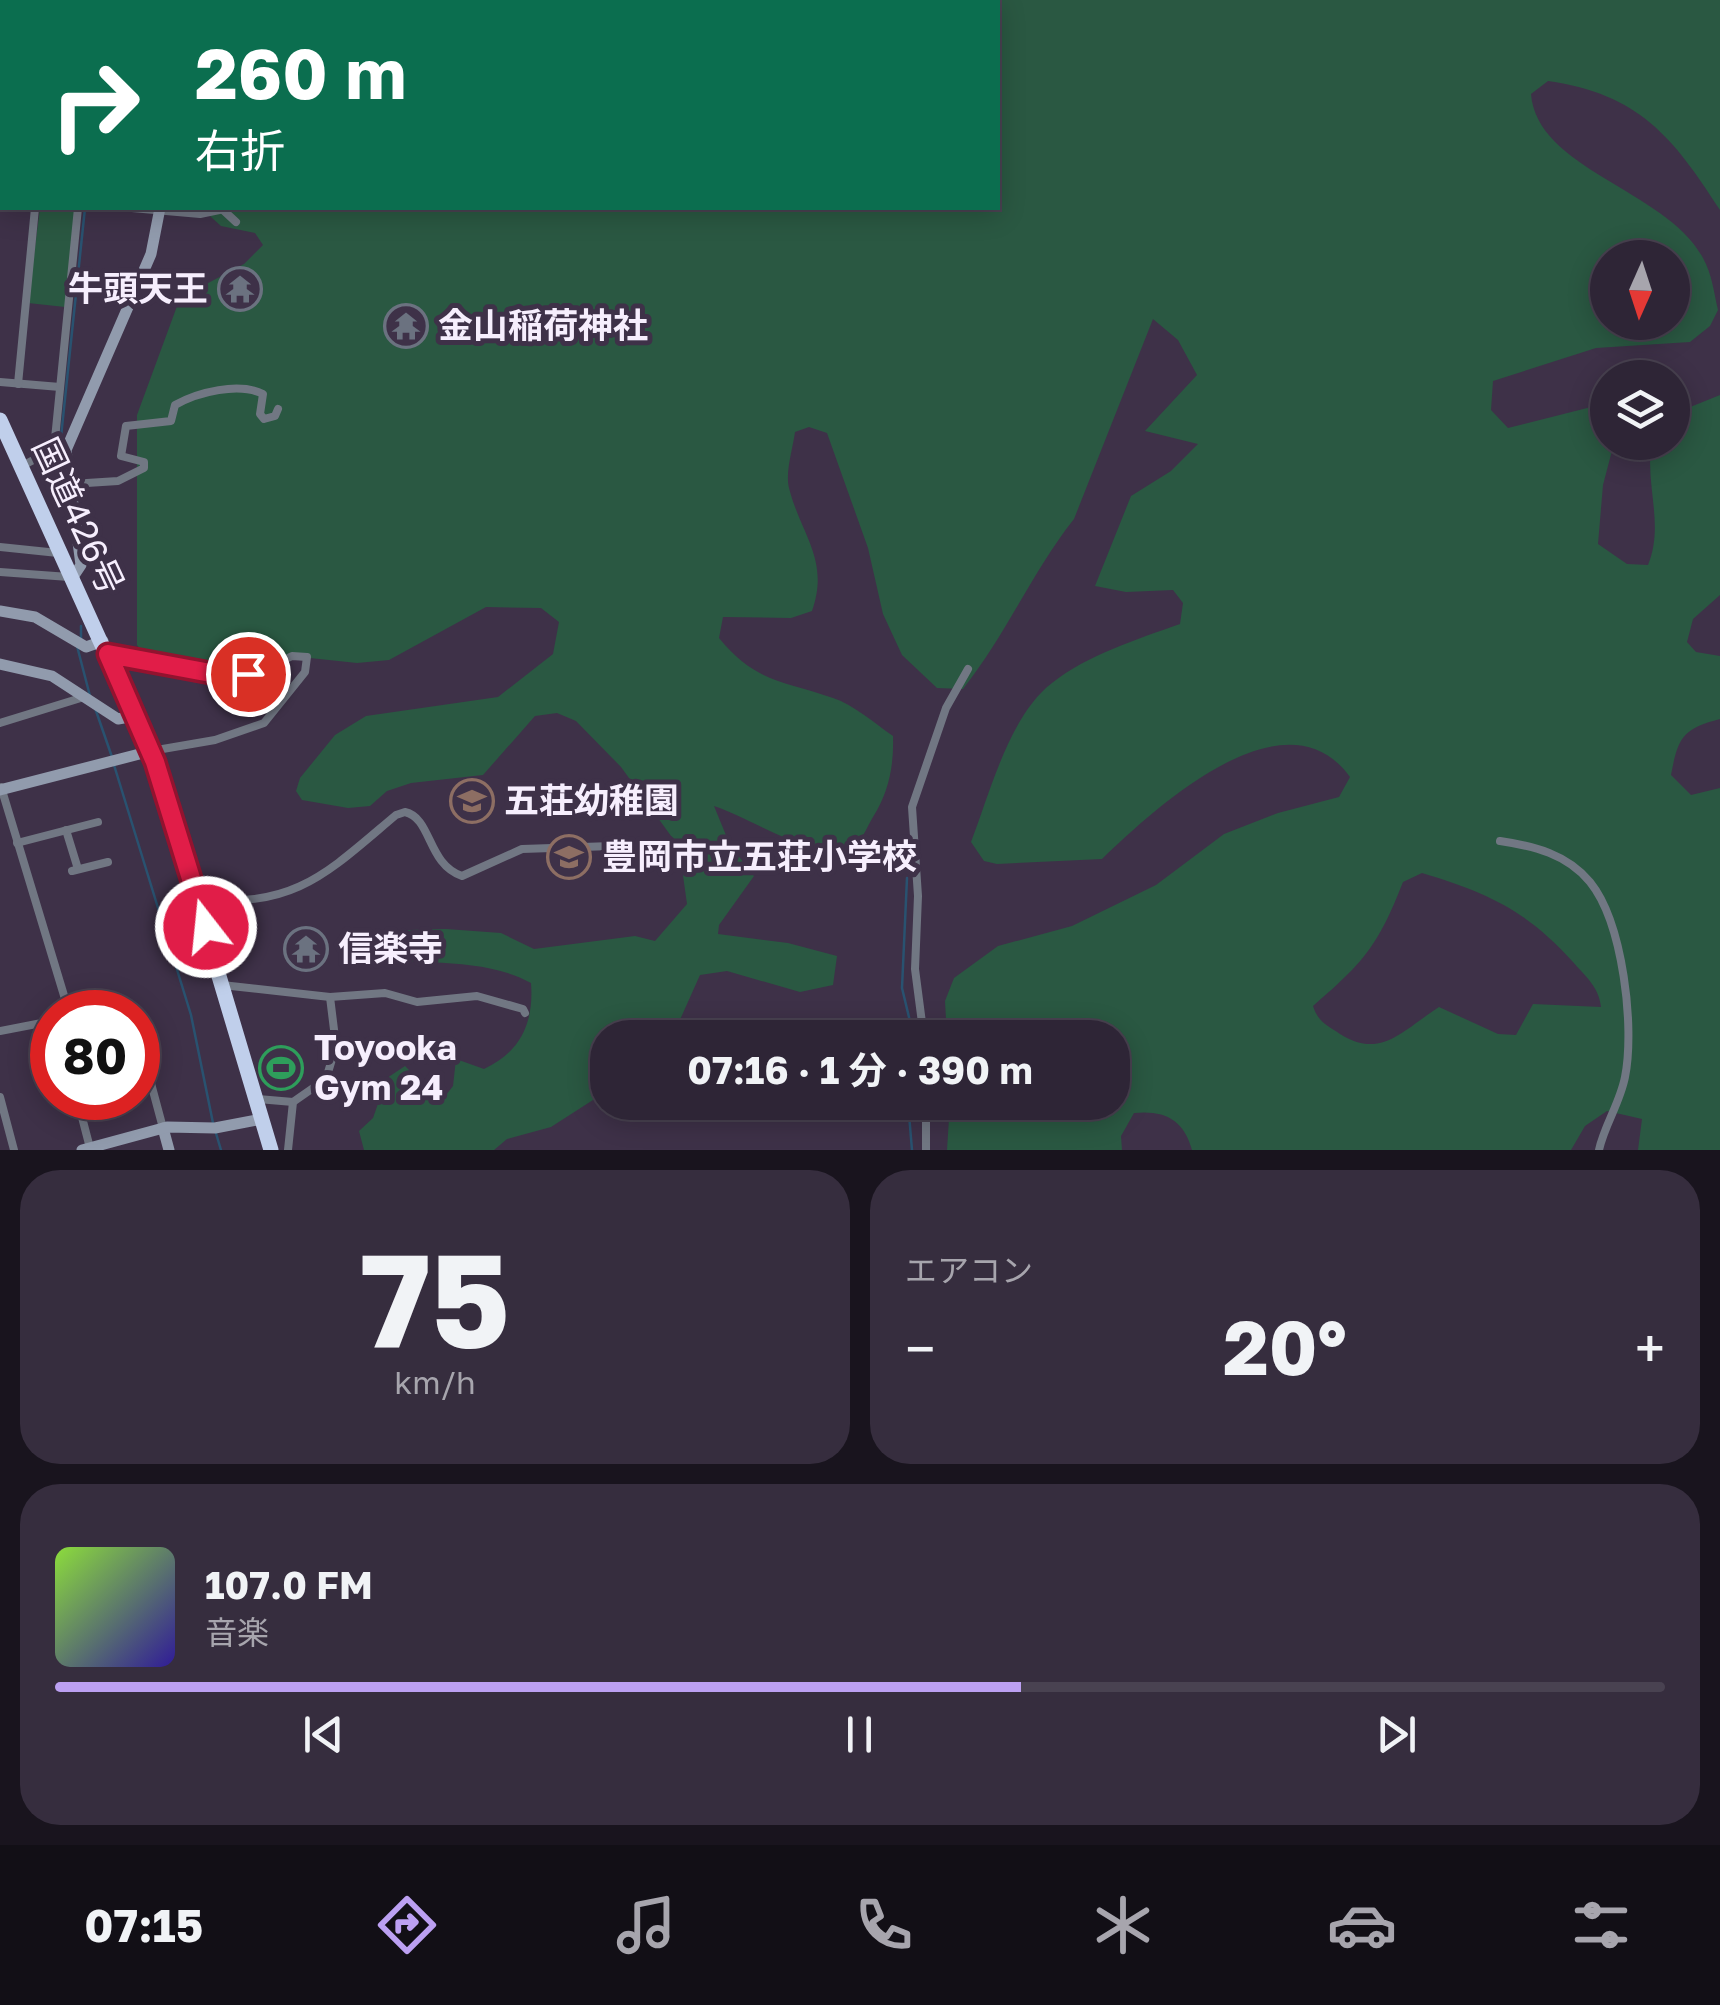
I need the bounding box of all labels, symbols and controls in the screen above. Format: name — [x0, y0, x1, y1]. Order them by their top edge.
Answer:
text: 260 m — [195, 30, 406, 114]
icon: right — [30, 40, 160, 170]
text: 右折 — [195, 123, 285, 177]
north arrow — [1590, 240, 1690, 340]
map controls — [1590, 240, 1690, 460]
temple icon: 牛頭天王 — [217, 266, 263, 312]
place label: 牛頭天王 — [68, 267, 208, 309]
temple icon: 金山稲荷神社 — [383, 303, 429, 349]
place label: 金山稲荷神社 — [438, 304, 648, 346]
button: layers — [1590, 360, 1690, 460]
street label: 国道426号 — [24, 431, 133, 601]
pin — [206, 632, 291, 717]
icon: arrive — [221, 647, 276, 702]
school or university icon: 五荘幼稚園 — [449, 778, 495, 824]
place label: 五荘幼稚園 — [504, 779, 679, 821]
school or university icon: 豊岡市立五荘小学校 — [546, 834, 592, 880]
place label: 豊岡市立五荘小学校 — [602, 835, 917, 877]
position arrow — [154, 875, 258, 979]
temple icon: 信楽寺 — [283, 926, 329, 972]
place label: 信楽寺 — [338, 927, 443, 969]
speed limit sign: 80 — [30, 990, 160, 1120]
place label: Toyooka Gym 24 — [314, 1026, 457, 1108]
sports icon: Toyooka Gym 24 — [258, 1045, 304, 1091]
text: 07:16 · 1 分 · 390 m — [687, 1047, 1033, 1092]
text: 75 — [360, 1220, 510, 1376]
text: エアコン — [905, 1251, 1033, 1289]
text: 20° — [1223, 1301, 1347, 1392]
text: − — [905, 1315, 935, 1381]
text: + — [1635, 1315, 1665, 1381]
text: km/h — [394, 1363, 476, 1401]
text: 107.0 FM — [205, 1562, 373, 1607]
text: 音楽 — [205, 1613, 269, 1651]
icon: previous — [296, 1707, 351, 1762]
icon: pause — [832, 1707, 887, 1762]
icon: next — [1369, 1707, 1424, 1762]
icon: directions — [372, 1890, 442, 1960]
icon: music — [611, 1890, 681, 1960]
icon: phone — [849, 1890, 919, 1960]
icon: climate — [1088, 1890, 1158, 1960]
icon: car — [1327, 1890, 1397, 1960]
icon: filters — [1566, 1890, 1636, 1960]
text: 07:15 — [84, 1898, 203, 1952]

